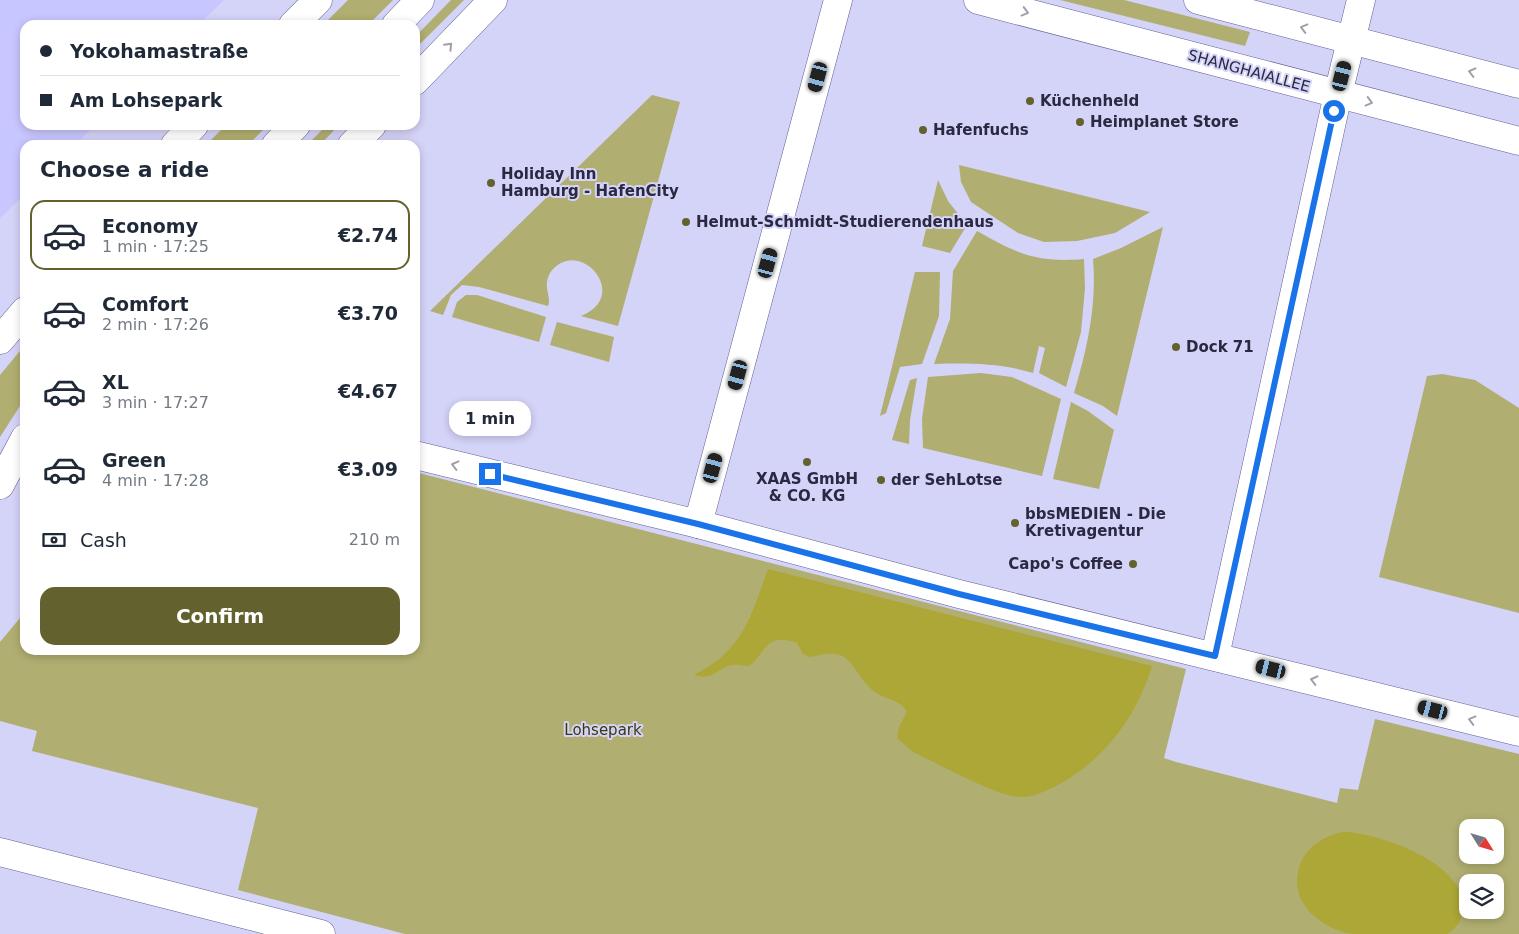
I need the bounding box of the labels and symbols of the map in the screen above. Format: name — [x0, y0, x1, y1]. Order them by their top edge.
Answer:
one-way arrow — [1021, 7, 1029, 17]
one-way arrow — [1299, 23, 1308, 34]
one-way arrow — [443, 42, 452, 51]
street label: SHANGHAIALLEE — [1186, 46, 1312, 96]
car — [1331, 60, 1352, 92]
car — [806, 61, 829, 93]
one-way arrow — [1467, 67, 1476, 78]
place label: Küchenheld — [1040, 92, 1139, 110]
marker: Küchenheld — [1024, 95, 1036, 107]
one-way arrow — [1364, 96, 1373, 107]
route start — [1323, 100, 1345, 122]
place label: Heimplanet Store — [1090, 113, 1239, 131]
marker: Heimplanet Store — [1074, 116, 1086, 128]
place label: Hafenfuchs — [933, 121, 1029, 139]
marker: Hafenfuchs — [917, 124, 929, 136]
place label: Holiday Inn Hamburg - HafenCity — [501, 165, 679, 200]
marker: Holiday Inn Hamburg - HafenCity — [485, 177, 497, 189]
place label: Helmut-Schmidt-Studierendenhaus — [696, 213, 994, 231]
marker: Helmut-Schmidt-Studierendenhaus — [680, 216, 692, 228]
car — [756, 247, 779, 279]
place label: Dock 71 — [1186, 338, 1254, 356]
marker: Dock 71 — [1170, 341, 1182, 353]
car — [726, 359, 749, 391]
callout: 1 min — [449, 402, 531, 436]
car — [701, 452, 724, 484]
marker: XAAS GmbH & CO. KG — [801, 456, 813, 468]
one-way arrow — [451, 460, 460, 471]
route end — [479, 463, 501, 485]
place label: XAAS GmbH & CO. KG — [756, 470, 858, 505]
place label: der SehLotse — [891, 471, 1002, 489]
marker: der SehLotse — [875, 474, 887, 486]
place label: bbsMEDIEN - Die Kretivagentur — [1025, 505, 1166, 540]
marker: bbsMEDIEN - Die Kretivagentur — [1009, 517, 1021, 529]
place label: Capo's Coffee — [1008, 555, 1123, 573]
marker: Capo's Coffee — [1127, 558, 1139, 570]
car — [1254, 658, 1287, 680]
one-way arrow — [1310, 675, 1319, 686]
car — [1416, 699, 1449, 721]
one-way arrow — [1468, 715, 1476, 725]
park label: Lohsepark — [564, 721, 642, 739]
north arrow — [1459, 819, 1504, 864]

